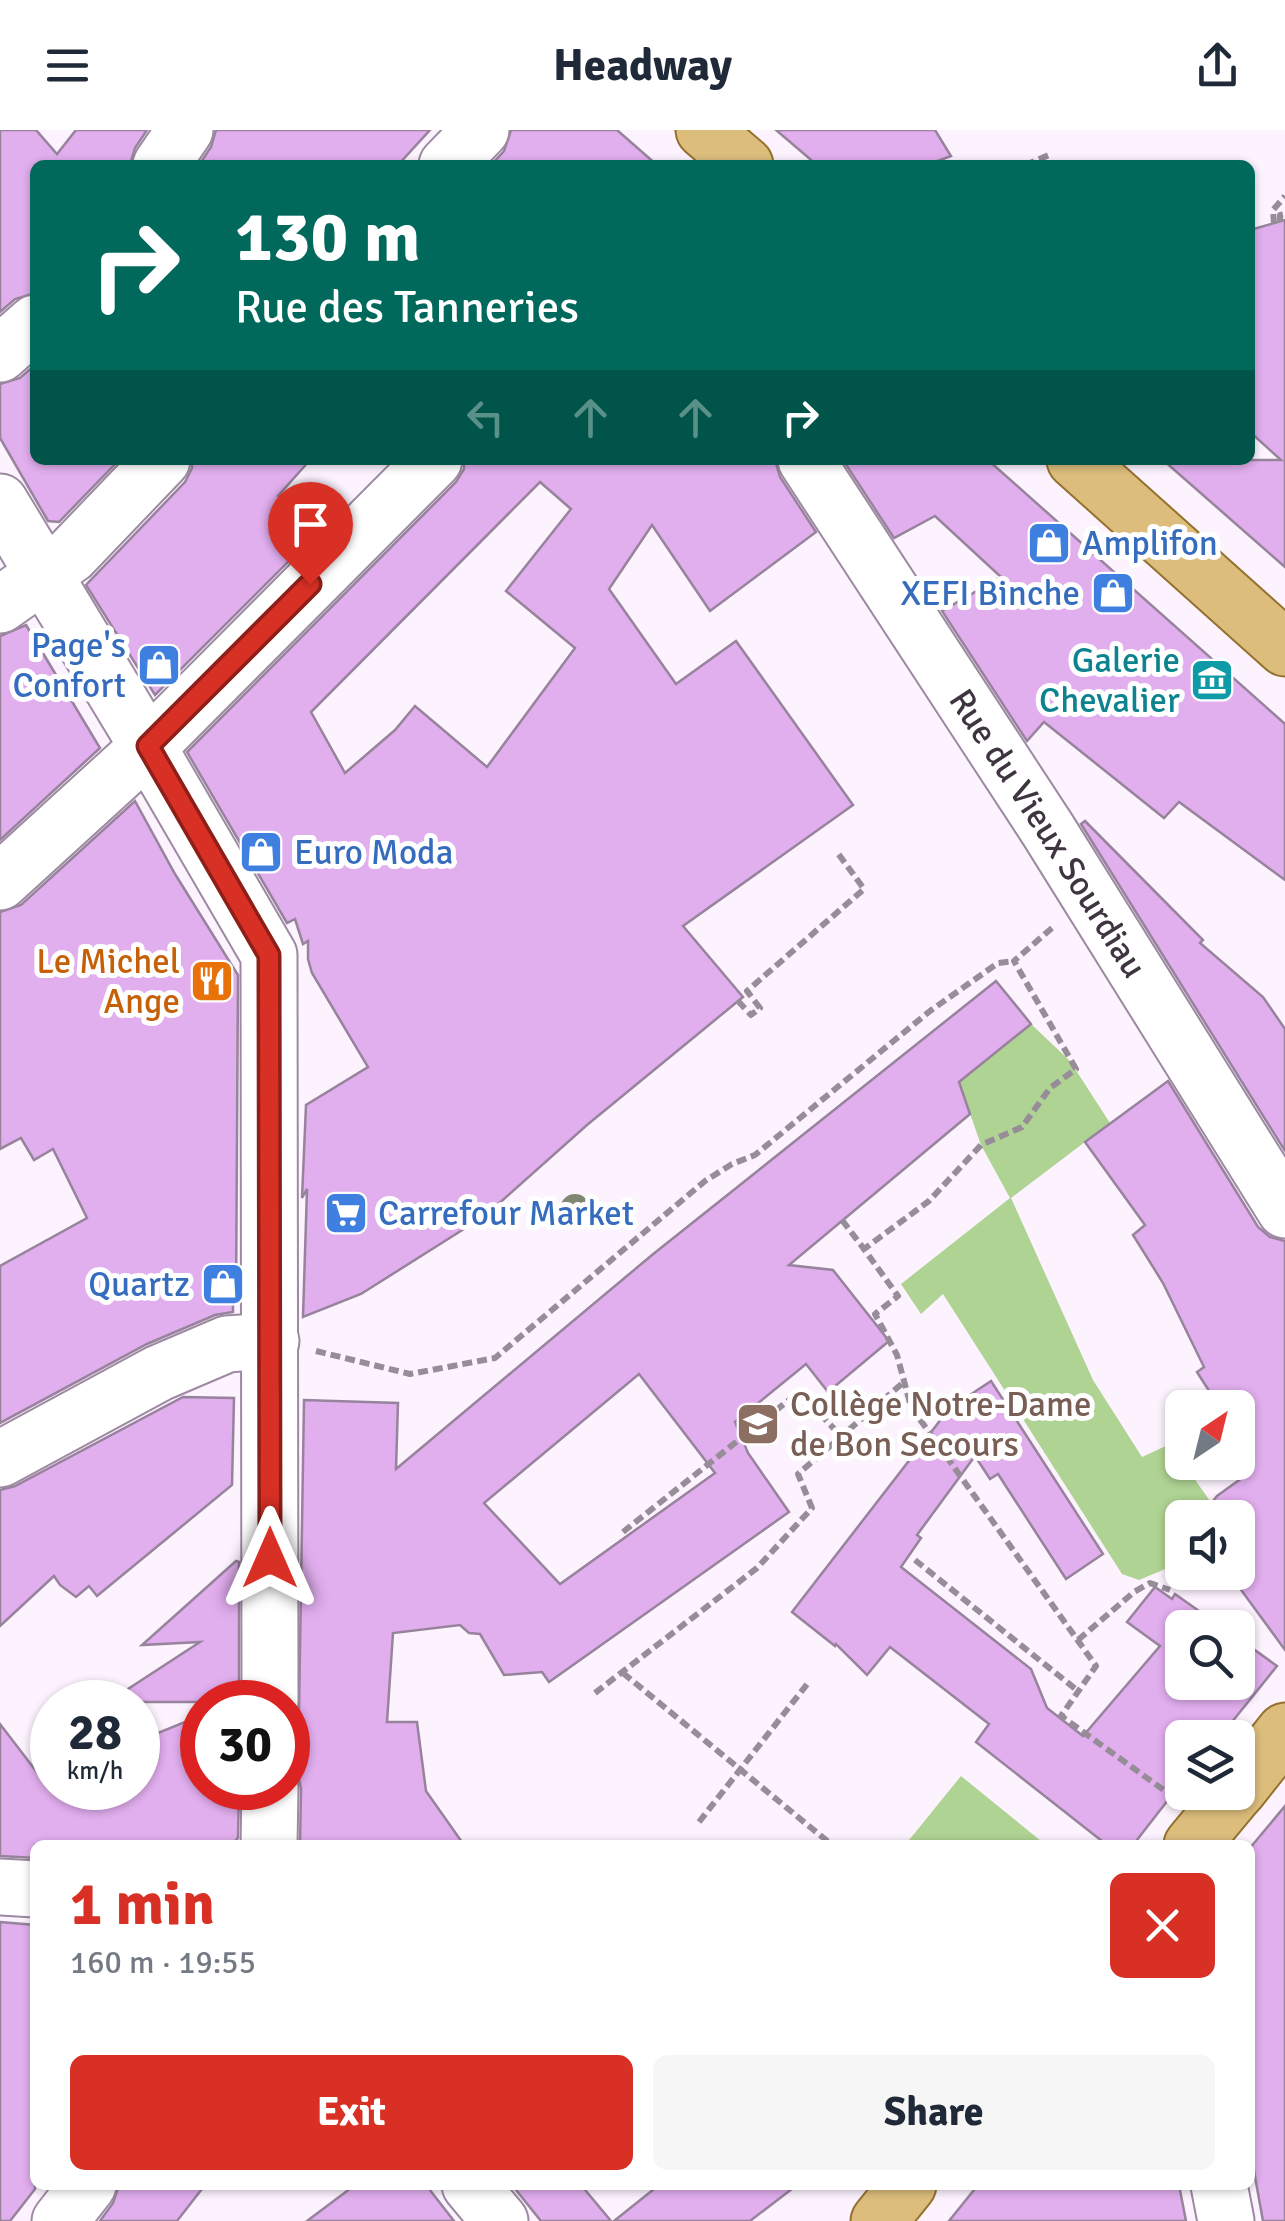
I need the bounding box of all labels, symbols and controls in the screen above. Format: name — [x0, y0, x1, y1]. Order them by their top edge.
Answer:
icon: menu — [40, 38, 95, 93]
text: Headway — [553, 38, 732, 93]
icon: share — [1190, 38, 1245, 93]
text: 130 m — [235, 194, 420, 280]
icon: right — [70, 200, 200, 330]
text: Rue des Tanneries — [235, 280, 579, 335]
icon: left — [458, 390, 513, 445]
icon: ahead — [563, 390, 618, 445]
icon: ahead — [668, 390, 723, 445]
icon: right — [773, 390, 828, 445]
pin — [268, 482, 353, 585]
icon: arrive — [283, 497, 338, 552]
shop icon: Amplifon — [1026, 520, 1072, 566]
place label: Amplifon — [1082, 522, 1218, 565]
shop icon: XEFI Binche — [1090, 570, 1136, 616]
place label: XEFI Binche — [901, 572, 1080, 615]
place label: Page's Confort — [12, 624, 126, 707]
place label: Galerie Chevalier — [1039, 639, 1180, 722]
shop icon: Page's Confort — [136, 642, 182, 688]
museum icon: Galerie Chevalier — [1189, 657, 1235, 703]
street label: Rue du Vieux Sourdiau — [940, 681, 1156, 986]
shop icon: Euro Moda — [238, 829, 284, 875]
place label: Euro Moda — [294, 831, 453, 874]
place label: Le Michel Ange — [36, 940, 180, 1023]
restaurant icon: Le Michel Ange — [189, 958, 235, 1004]
supermarket icon: Carrefour Market — [323, 1190, 369, 1236]
place label: Carrefour Market — [378, 1192, 634, 1235]
shop icon: Quartz — [200, 1261, 246, 1307]
place label: Quartz — [88, 1263, 190, 1306]
place label: Collège Notre-Dame de Bon Secours — [790, 1383, 1092, 1466]
north arrow — [1165, 1390, 1255, 1480]
map controls — [1165, 1390, 1255, 1810]
school or university icon: Collège Notre-Dame de Bon Secours — [735, 1401, 781, 1447]
button: sound — [1165, 1500, 1255, 1590]
position arrow — [218, 1506, 322, 1610]
button: search — [1165, 1610, 1255, 1700]
speed limit sign: 30 — [180, 1680, 310, 1810]
text: 28 — [68, 1702, 122, 1764]
button: layers — [1165, 1720, 1255, 1810]
text: km/h — [67, 1755, 123, 1786]
text: 1 min — [70, 1868, 215, 1942]
button: close — [1110, 1873, 1215, 1978]
text: 160 m · 19:55 — [70, 1943, 256, 1982]
button: Exit — [70, 2055, 633, 2170]
button: Share — [653, 2055, 1215, 2170]

